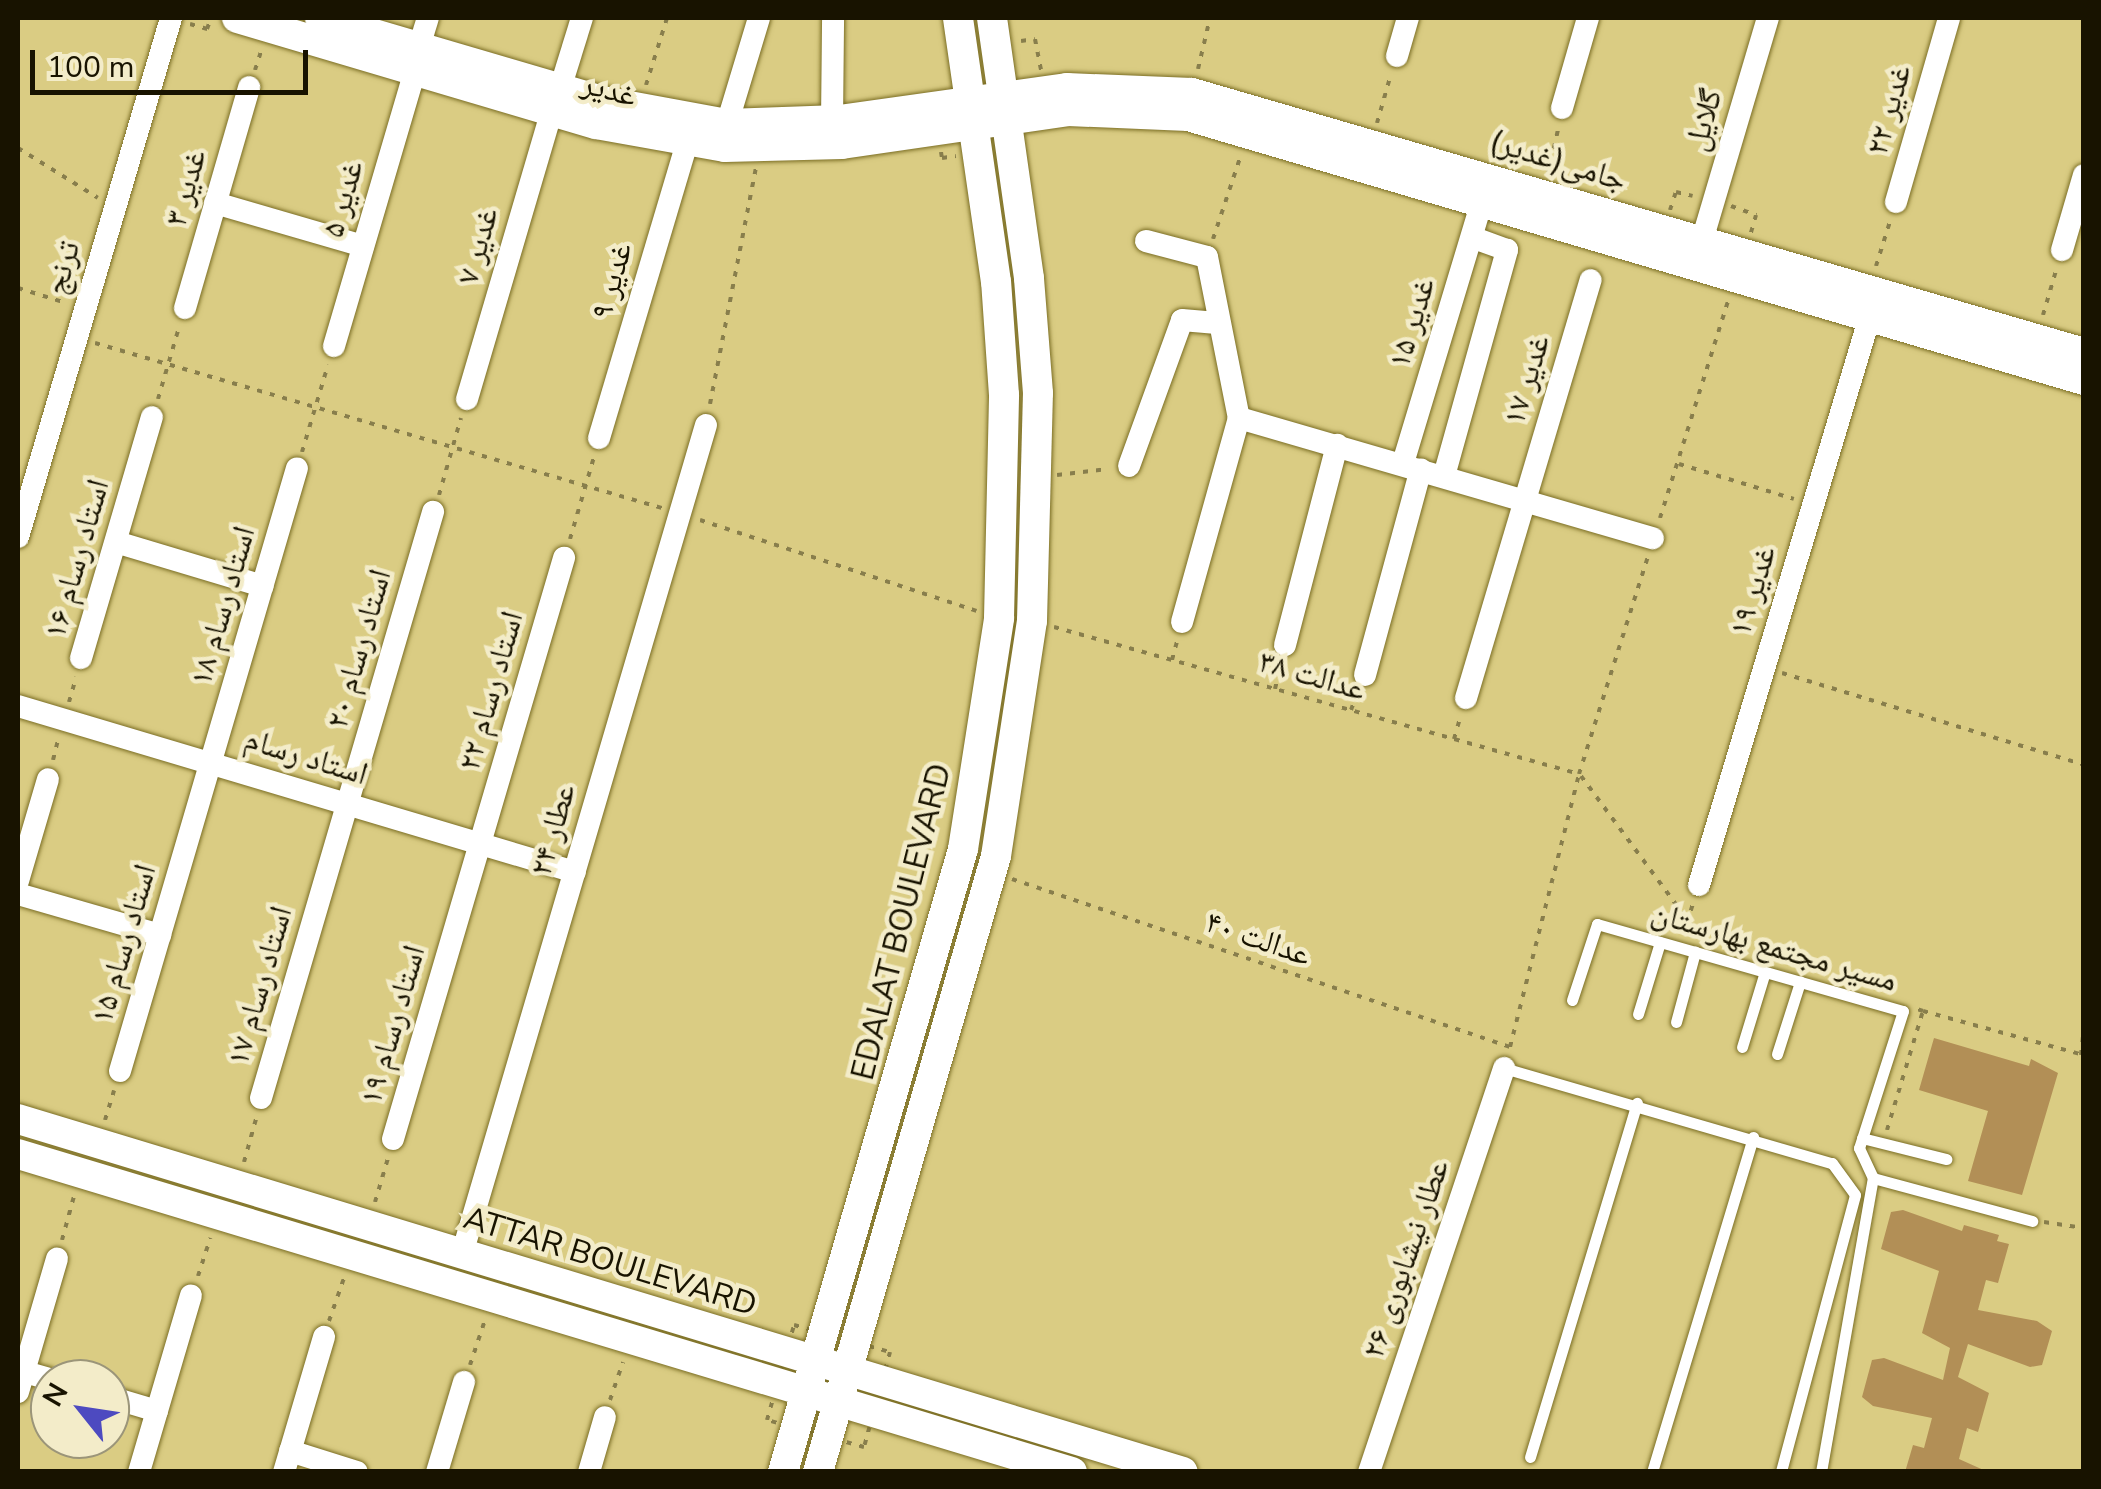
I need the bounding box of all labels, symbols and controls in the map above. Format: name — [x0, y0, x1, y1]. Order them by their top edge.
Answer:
scale bar — [35, 30, 312, 92]
text: 100 m — [47, 47, 134, 88]
street label: غدیر ۲۲ — [1858, 60, 1920, 160]
street label: غدیر — [577, 64, 641, 116]
street label: گلایل — [1677, 85, 1731, 155]
street label: جامی(غدیر) — [1485, 122, 1631, 200]
street label: غدیر ۳ — [157, 145, 215, 231]
street label: غدیر ۵ — [314, 156, 372, 242]
street label: غدیر ۷ — [449, 203, 507, 289]
street label: ترنج — [37, 237, 89, 299]
street label: غدیر ۹ — [583, 238, 641, 324]
street label: غدیر ۱۵ — [1380, 273, 1444, 373]
street label: غدیر ۱۷ — [1495, 330, 1559, 430]
street label: استاد رسام ۱۶ — [36, 475, 118, 643]
street label: استاد رسام ۱۸ — [182, 522, 264, 690]
street label: غدیر ۱۹ — [1721, 541, 1785, 641]
street label: استاد رسام ۲۰ — [318, 565, 400, 733]
street label: استاد رسام ۲۲ — [450, 607, 532, 775]
street label: عدالت ۳۸ — [1254, 643, 1370, 709]
street label: استاد رسام — [240, 720, 372, 794]
street label: EDALAT BOULEVARD — [844, 760, 960, 1084]
street label: عطار ۲۴ — [522, 780, 584, 880]
street label: استاد رسام ۱۵ — [83, 860, 165, 1028]
street label: مسیر مجتمع بهارستان — [1647, 894, 1901, 1000]
street label: استاد رسام ۱۷ — [219, 902, 301, 1070]
street label: عدالت ۴۰ — [1200, 903, 1316, 975]
street label: استاد رسام ۱۹ — [352, 941, 434, 1109]
street label: عطار نیشابوری ۲۶ — [1354, 1155, 1458, 1363]
street label: ATTAR BOULEVARD — [459, 1199, 761, 1325]
north arrow — [30, 1359, 130, 1459]
text: N — [34, 1376, 77, 1414]

